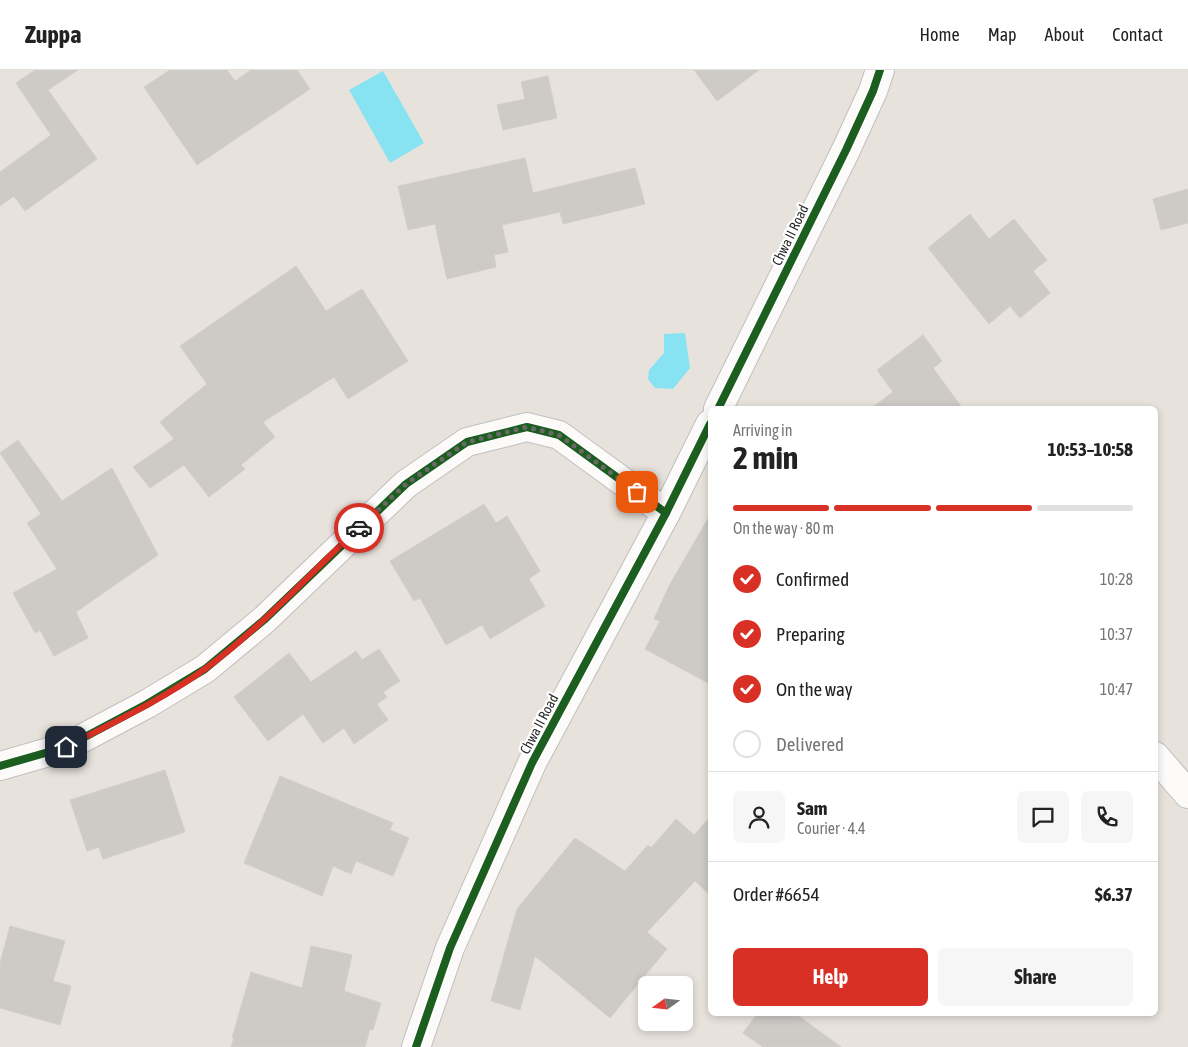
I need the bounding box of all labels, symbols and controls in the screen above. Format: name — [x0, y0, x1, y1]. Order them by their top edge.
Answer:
text: Zuppa — [25, 21, 81, 48]
text: Home — [920, 24, 960, 45]
text: Map — [988, 24, 1017, 45]
text: About — [1045, 24, 1084, 45]
text: Contact — [1112, 24, 1163, 45]
street label: Chwa II Road — [768, 202, 812, 268]
text: Arriving in — [733, 421, 793, 439]
text: 10:53–10:58 — [1047, 438, 1133, 460]
text: 2 min — [733, 439, 798, 476]
pin — [616, 471, 658, 513]
icon: bag — [623, 478, 651, 506]
courier — [334, 503, 384, 553]
icon: car — [345, 514, 373, 542]
text: On the way · 80 m — [733, 519, 834, 537]
icon: check — [733, 565, 761, 593]
text: Confirmed — [776, 568, 849, 590]
text: 10:28 — [1100, 570, 1133, 588]
icon: check — [733, 620, 761, 648]
text: Preparing — [776, 623, 845, 645]
text: 10:37 — [1100, 625, 1133, 643]
icon: check — [733, 675, 761, 703]
text: On the way — [776, 678, 853, 700]
text: 10:47 — [1100, 680, 1133, 698]
street label: Chwa II Road — [517, 691, 561, 757]
pin — [45, 726, 87, 768]
icon: home — [52, 733, 80, 761]
text: Delivered — [776, 733, 844, 755]
button: person — [733, 791, 785, 843]
button: chat — [1017, 791, 1069, 843]
button: phone — [1081, 791, 1133, 843]
text: Sam — [797, 797, 828, 819]
text: Courier · 4.4 — [797, 819, 866, 837]
text: Order #6654 — [733, 883, 820, 905]
text: $6.37 — [1095, 883, 1133, 905]
button: Help — [733, 948, 928, 1006]
button: Share — [938, 948, 1133, 1006]
north arrow — [638, 976, 692, 1031]
map controls — [638, 976, 693, 1031]

